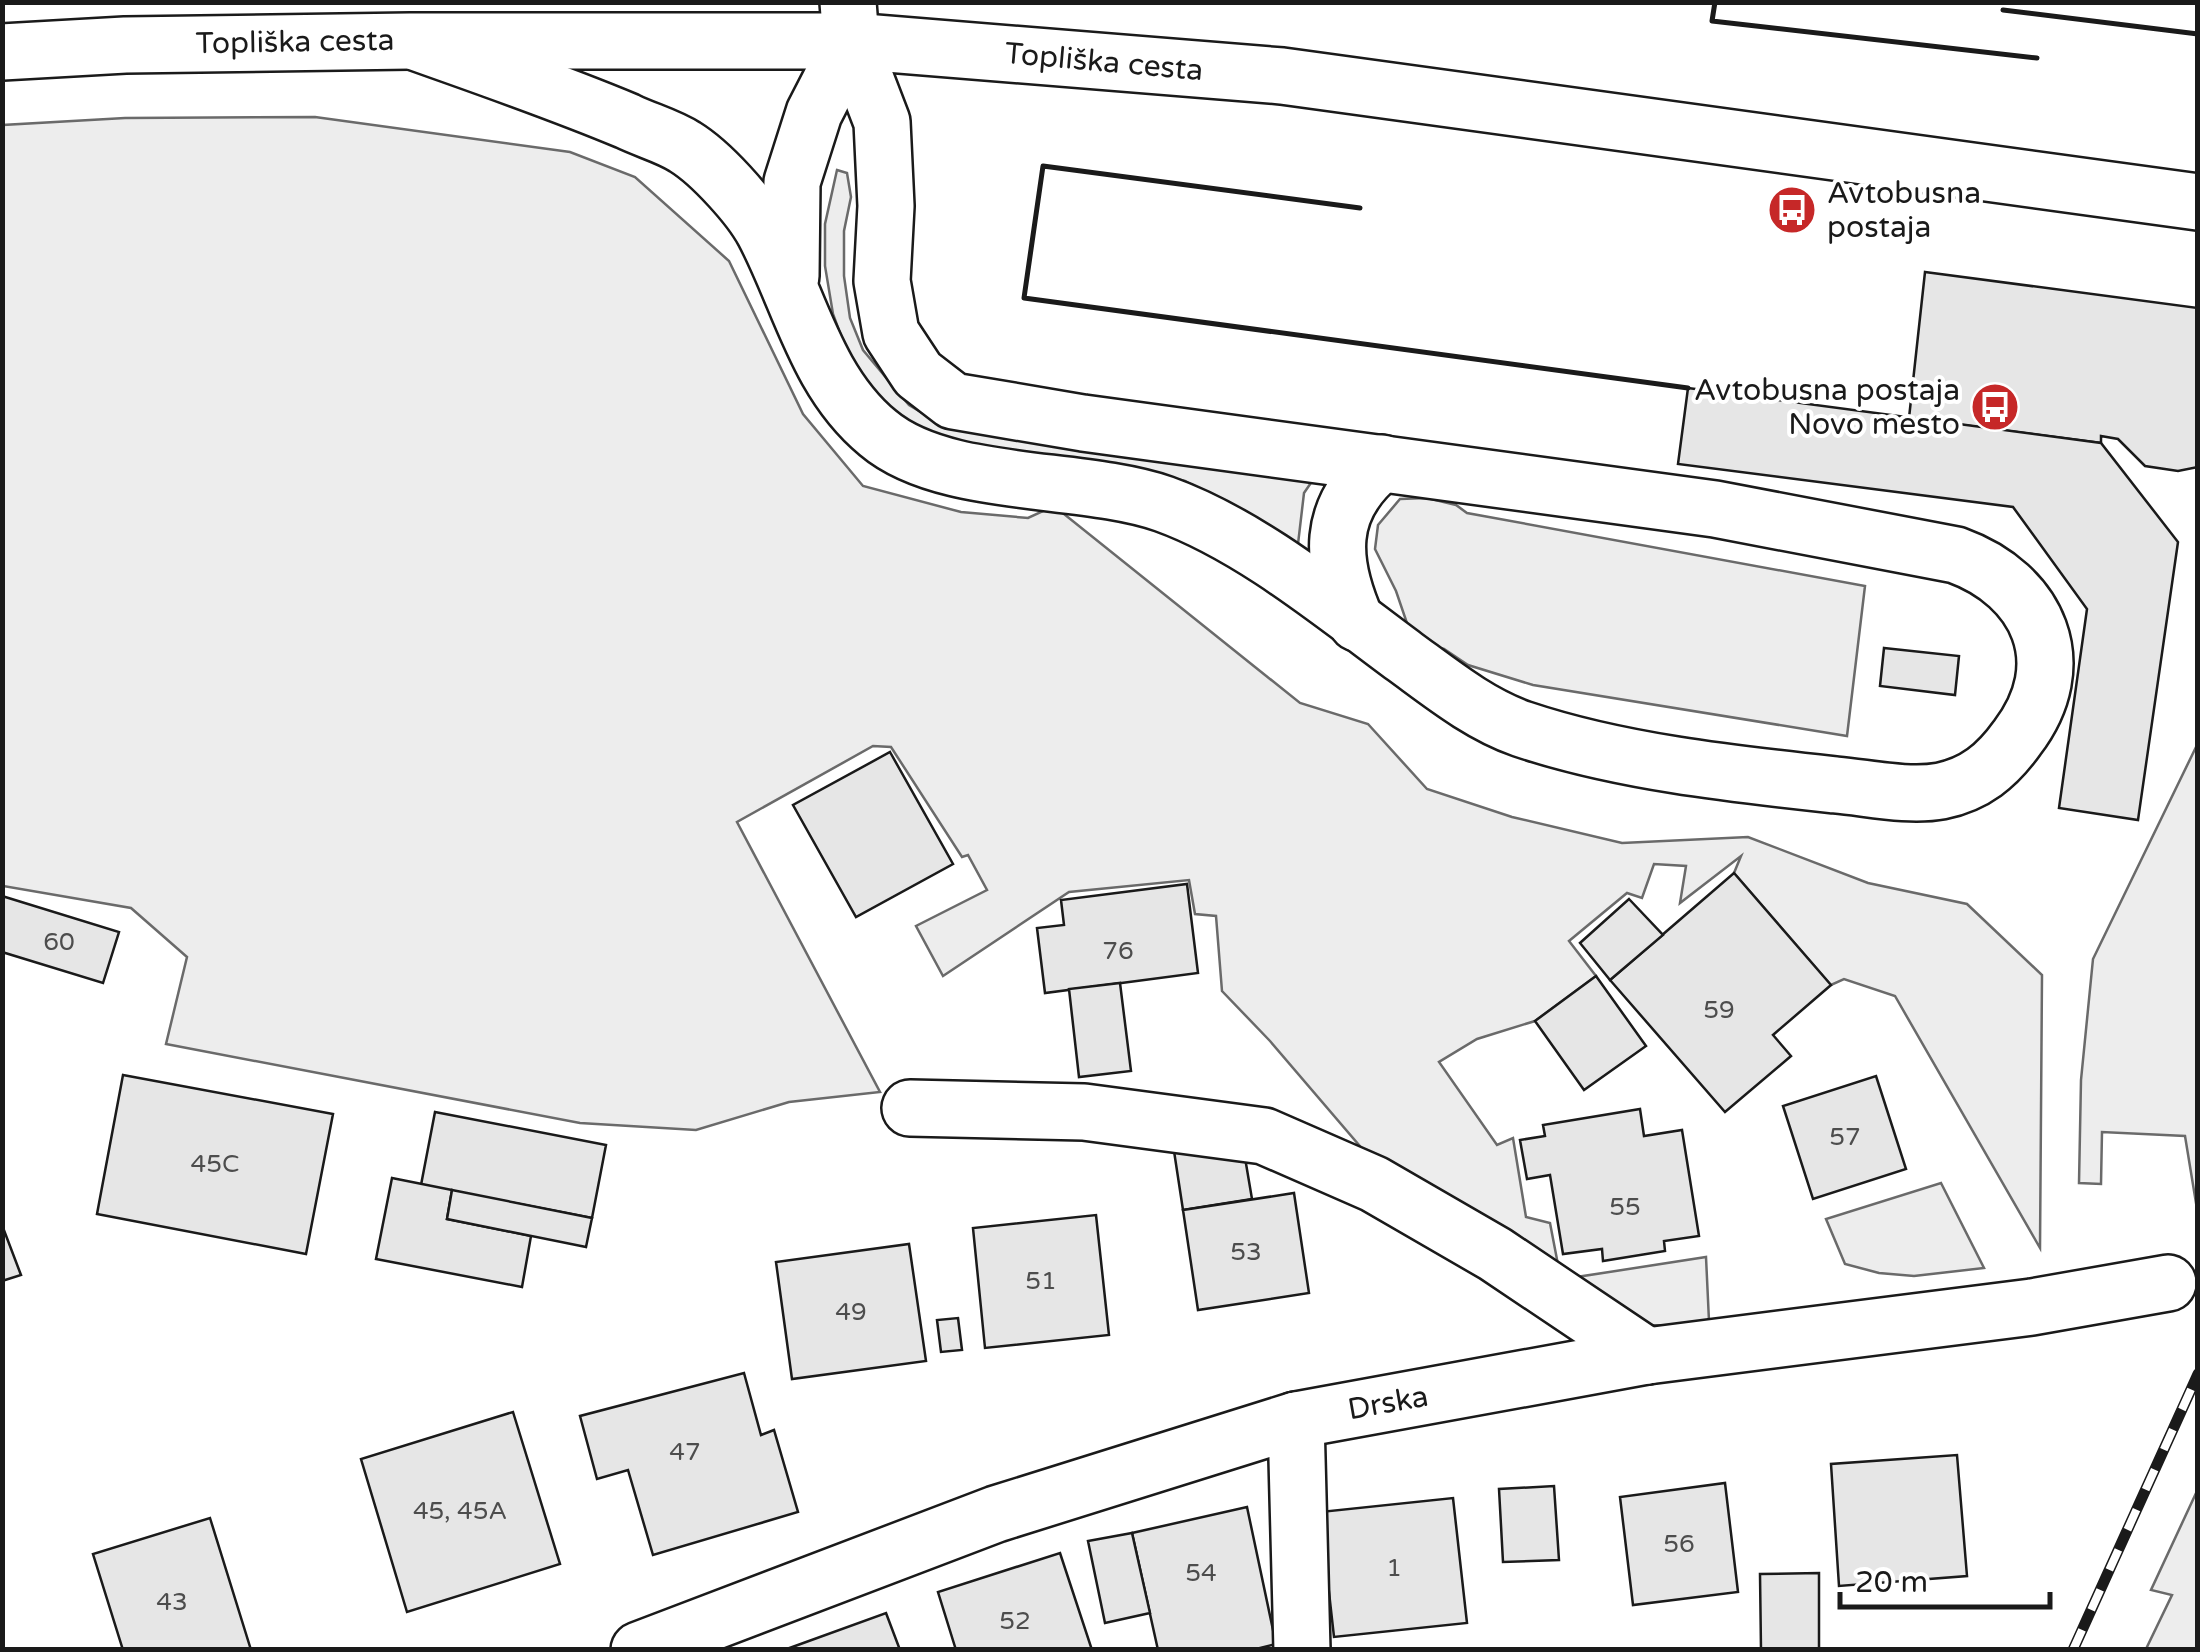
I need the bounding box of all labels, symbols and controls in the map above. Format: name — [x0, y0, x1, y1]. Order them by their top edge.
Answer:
street label: Topliška cesta — [195, 22, 395, 62]
street label: Topliška cesta — [1003, 35, 1205, 89]
place label: Avtobusna postaja — [1827, 175, 1981, 246]
bus stop icon: Avtobusna postaja — [1766, 184, 1818, 236]
place label: Avtobusna postaja Novo mesto — [1694, 372, 1960, 443]
bus stop icon: Avtobusna postaja Novo mesto — [1969, 381, 2021, 433]
house number: 60 — [43, 927, 75, 957]
house number: 76 — [1102, 936, 1134, 966]
house number: 59 — [1703, 995, 1735, 1025]
house number: 57 — [1829, 1122, 1861, 1152]
house number: 45C — [191, 1149, 239, 1179]
house number: 55 — [1609, 1192, 1641, 1222]
house number: 53 — [1230, 1237, 1262, 1267]
house number: 51 — [1025, 1266, 1057, 1296]
house number: 49 — [835, 1297, 867, 1327]
street label: Drska — [1345, 1378, 1431, 1428]
house number: 47 — [669, 1437, 701, 1467]
house number: 45, 45A — [413, 1496, 507, 1526]
house number: 56 — [1663, 1529, 1695, 1559]
scale bar — [1840, 1547, 2050, 1609]
house number: 1 — [1386, 1553, 1402, 1583]
house number: 54 — [1185, 1558, 1217, 1588]
text: 20 m — [1855, 1564, 1928, 1601]
house number: 43 — [156, 1587, 188, 1617]
house number: 52 — [999, 1606, 1031, 1636]

